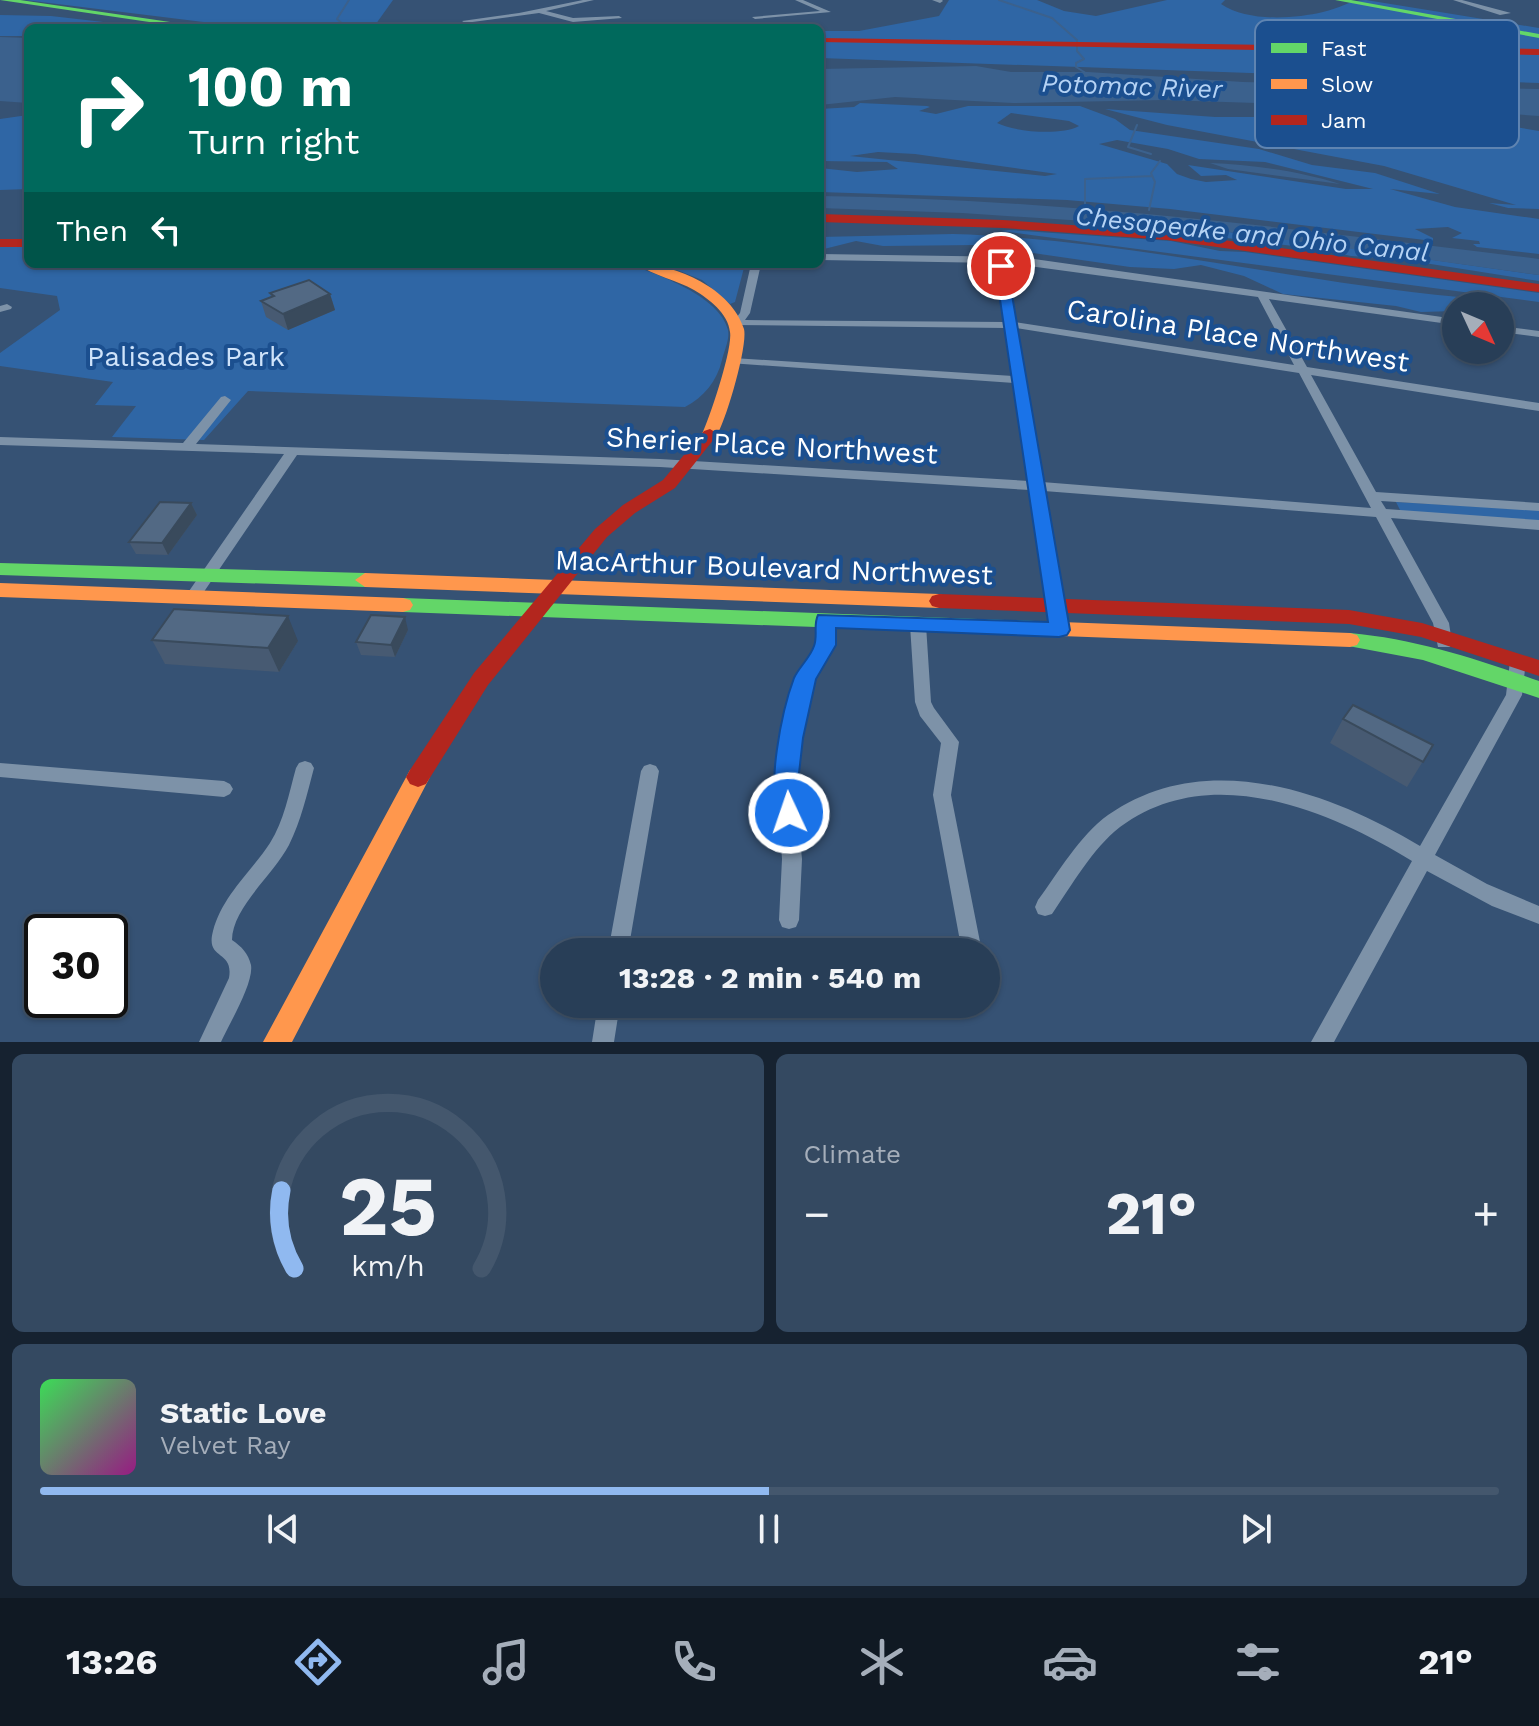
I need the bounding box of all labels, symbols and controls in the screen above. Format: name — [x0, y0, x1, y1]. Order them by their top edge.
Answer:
legend — [1255, 20, 1519, 148]
text: Fast — [1321, 36, 1367, 61]
text: 100 m — [188, 54, 353, 120]
icon: right — [56, 56, 160, 160]
water label: Potomac River — [1041, 68, 1224, 104]
text: Slow — [1321, 72, 1373, 97]
text: Jam — [1321, 108, 1366, 133]
text: Turn right — [188, 121, 359, 163]
water label: Chesapeake and Ohio Canal — [1074, 200, 1431, 268]
icon: left — [144, 208, 188, 252]
text: Then — [56, 213, 128, 248]
pin — [967, 232, 1035, 300]
icon: arrive — [979, 244, 1023, 288]
street label: Carolina Place Northwest — [1064, 292, 1412, 379]
north arrow — [1442, 292, 1514, 364]
map controls — [1442, 292, 1514, 364]
park label: Palisades Park — [87, 340, 285, 373]
street label: Sherier Place Northwest — [605, 420, 939, 471]
street label: MacArthur Boulevard Northwest — [555, 543, 994, 592]
position arrow — [747, 771, 831, 855]
speed limit sign: 30 — [24, 914, 128, 1018]
text: 13:28 · 2 min · 540 m — [619, 960, 921, 995]
text: Climate — [804, 1139, 901, 1169]
text: 25 — [339, 1158, 437, 1255]
text: 21° — [1106, 1178, 1197, 1249]
text: − — [804, 1188, 830, 1240]
text: + — [1472, 1188, 1499, 1240]
text: km/h — [351, 1249, 425, 1283]
text: Static Love — [160, 1395, 326, 1430]
text: Velvet Ray — [160, 1430, 291, 1460]
icon: previous — [261, 1507, 305, 1551]
icon: pause — [747, 1507, 791, 1551]
icon: next — [1234, 1507, 1278, 1551]
icon: directions — [290, 1634, 346, 1690]
icon: music — [478, 1634, 534, 1690]
icon: phone — [666, 1634, 722, 1690]
icon: climate — [854, 1634, 910, 1690]
icon: car — [1042, 1634, 1098, 1690]
icon: filters — [1230, 1634, 1286, 1690]
text: 13:26 — [66, 1641, 157, 1683]
text: 21° — [1418, 1641, 1473, 1683]

